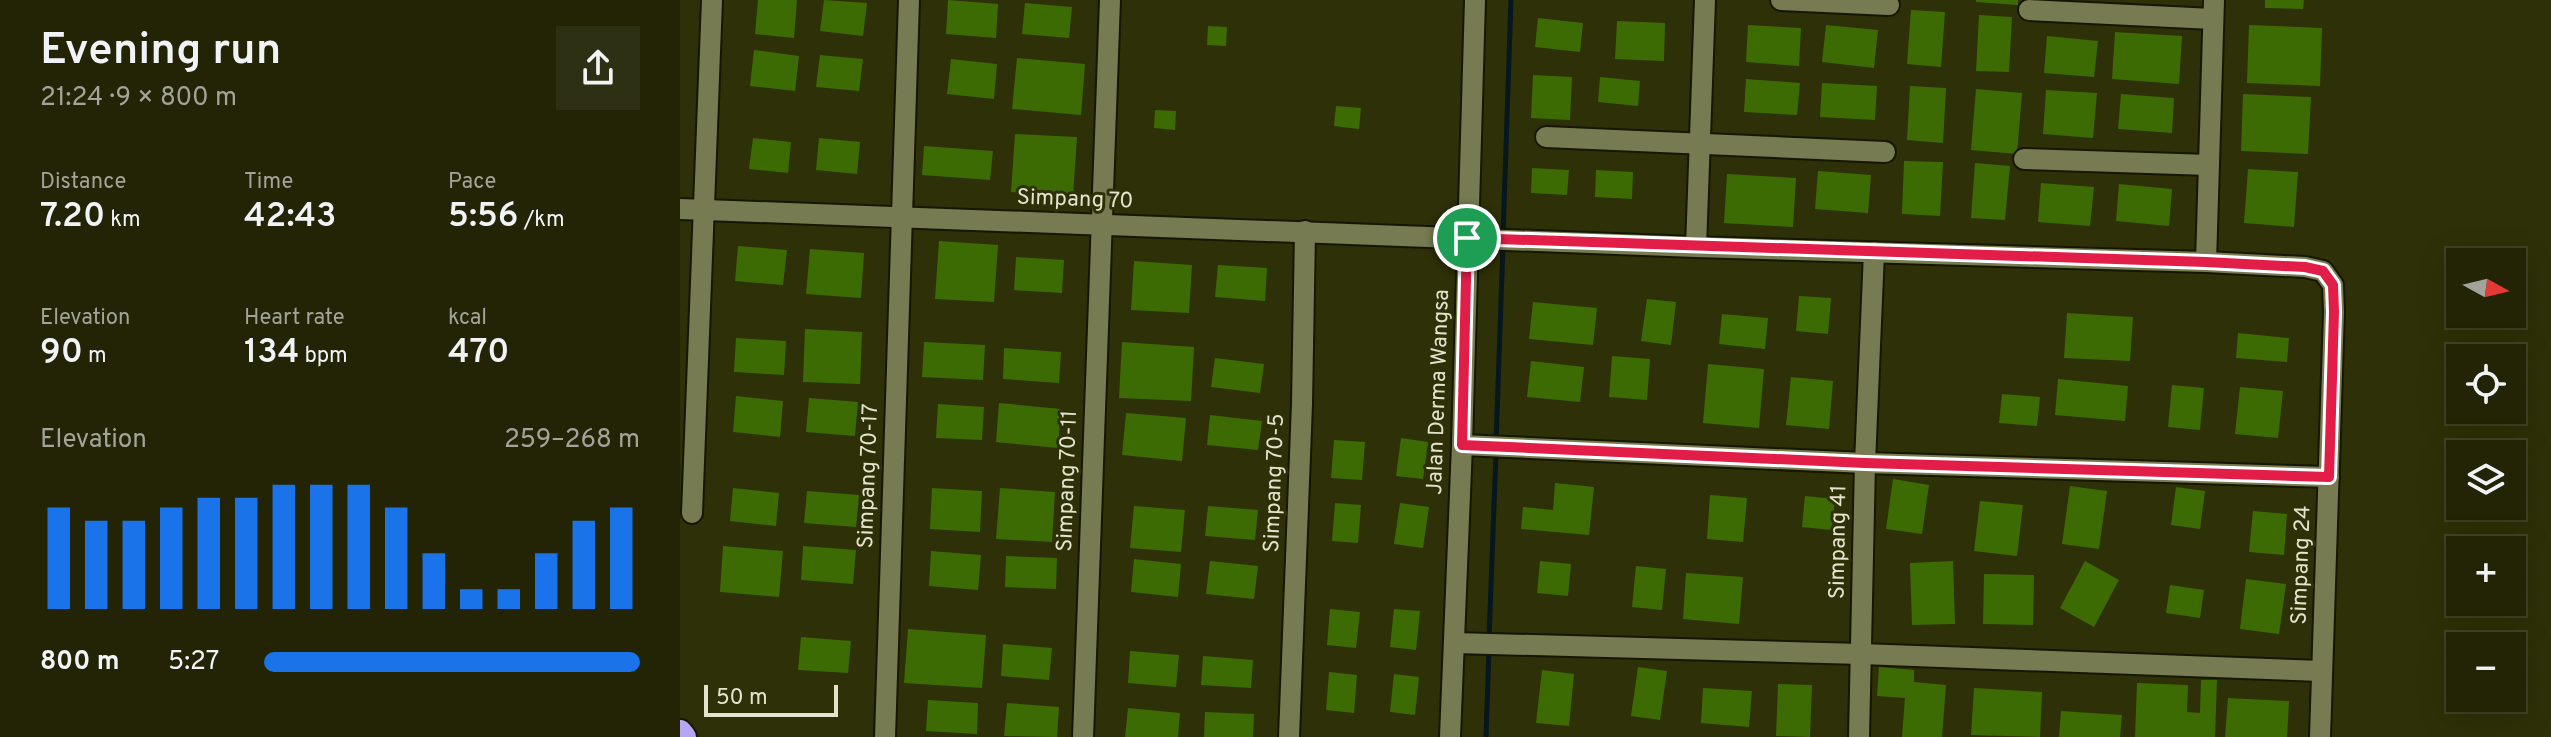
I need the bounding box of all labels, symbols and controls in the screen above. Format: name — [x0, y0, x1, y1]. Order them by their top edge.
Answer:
text: Evening run — [40, 24, 281, 80]
button: share — [556, 26, 640, 110]
text: 21:24 · 9 × 800 m — [40, 82, 237, 115]
text: Distance — [40, 169, 126, 196]
text: Time — [244, 169, 293, 196]
text: Pace — [448, 169, 496, 196]
street label: Simpang 70 — [1016, 184, 1134, 216]
text: 7.20 — [40, 196, 105, 239]
text: 42:43 — [244, 196, 336, 239]
text: 5:56 — [448, 196, 519, 239]
pin — [1433, 204, 1501, 272]
text: km — [105, 207, 141, 234]
text: /km — [519, 207, 565, 234]
icon: arrive — [1445, 216, 1489, 260]
north arrow — [2446, 248, 2526, 328]
map controls — [2446, 248, 2526, 712]
street label: Jalan Derma Wangsa — [1422, 289, 1456, 495]
text: Elevation — [40, 305, 130, 332]
text: Heart rate — [244, 305, 345, 332]
text: kcal — [448, 305, 487, 332]
text: 90 — [40, 332, 83, 375]
text: 134 — [244, 332, 299, 375]
text: 470 — [448, 332, 509, 375]
text: m — [83, 343, 107, 370]
text: bpm — [299, 343, 348, 370]
button: locate — [2446, 344, 2526, 424]
street label: Simpang 70-17 — [853, 403, 885, 549]
street label: Simpang 70-11 — [1052, 410, 1084, 552]
street label: Simpang 70-5 — [1259, 413, 1291, 553]
text: Elevation — [40, 424, 147, 457]
text: 259–268 m — [504, 424, 640, 457]
button: layers — [2446, 440, 2526, 520]
street label: Simpang 41 — [1825, 485, 1853, 599]
street label: Simpang 24 — [2286, 505, 2318, 625]
button: + — [2446, 536, 2526, 616]
button: − — [2446, 632, 2526, 712]
text: 800 m — [40, 646, 120, 679]
text: 5:27 — [168, 646, 219, 679]
scale bar — [704, 681, 838, 717]
text: 50 m — [716, 685, 768, 712]

